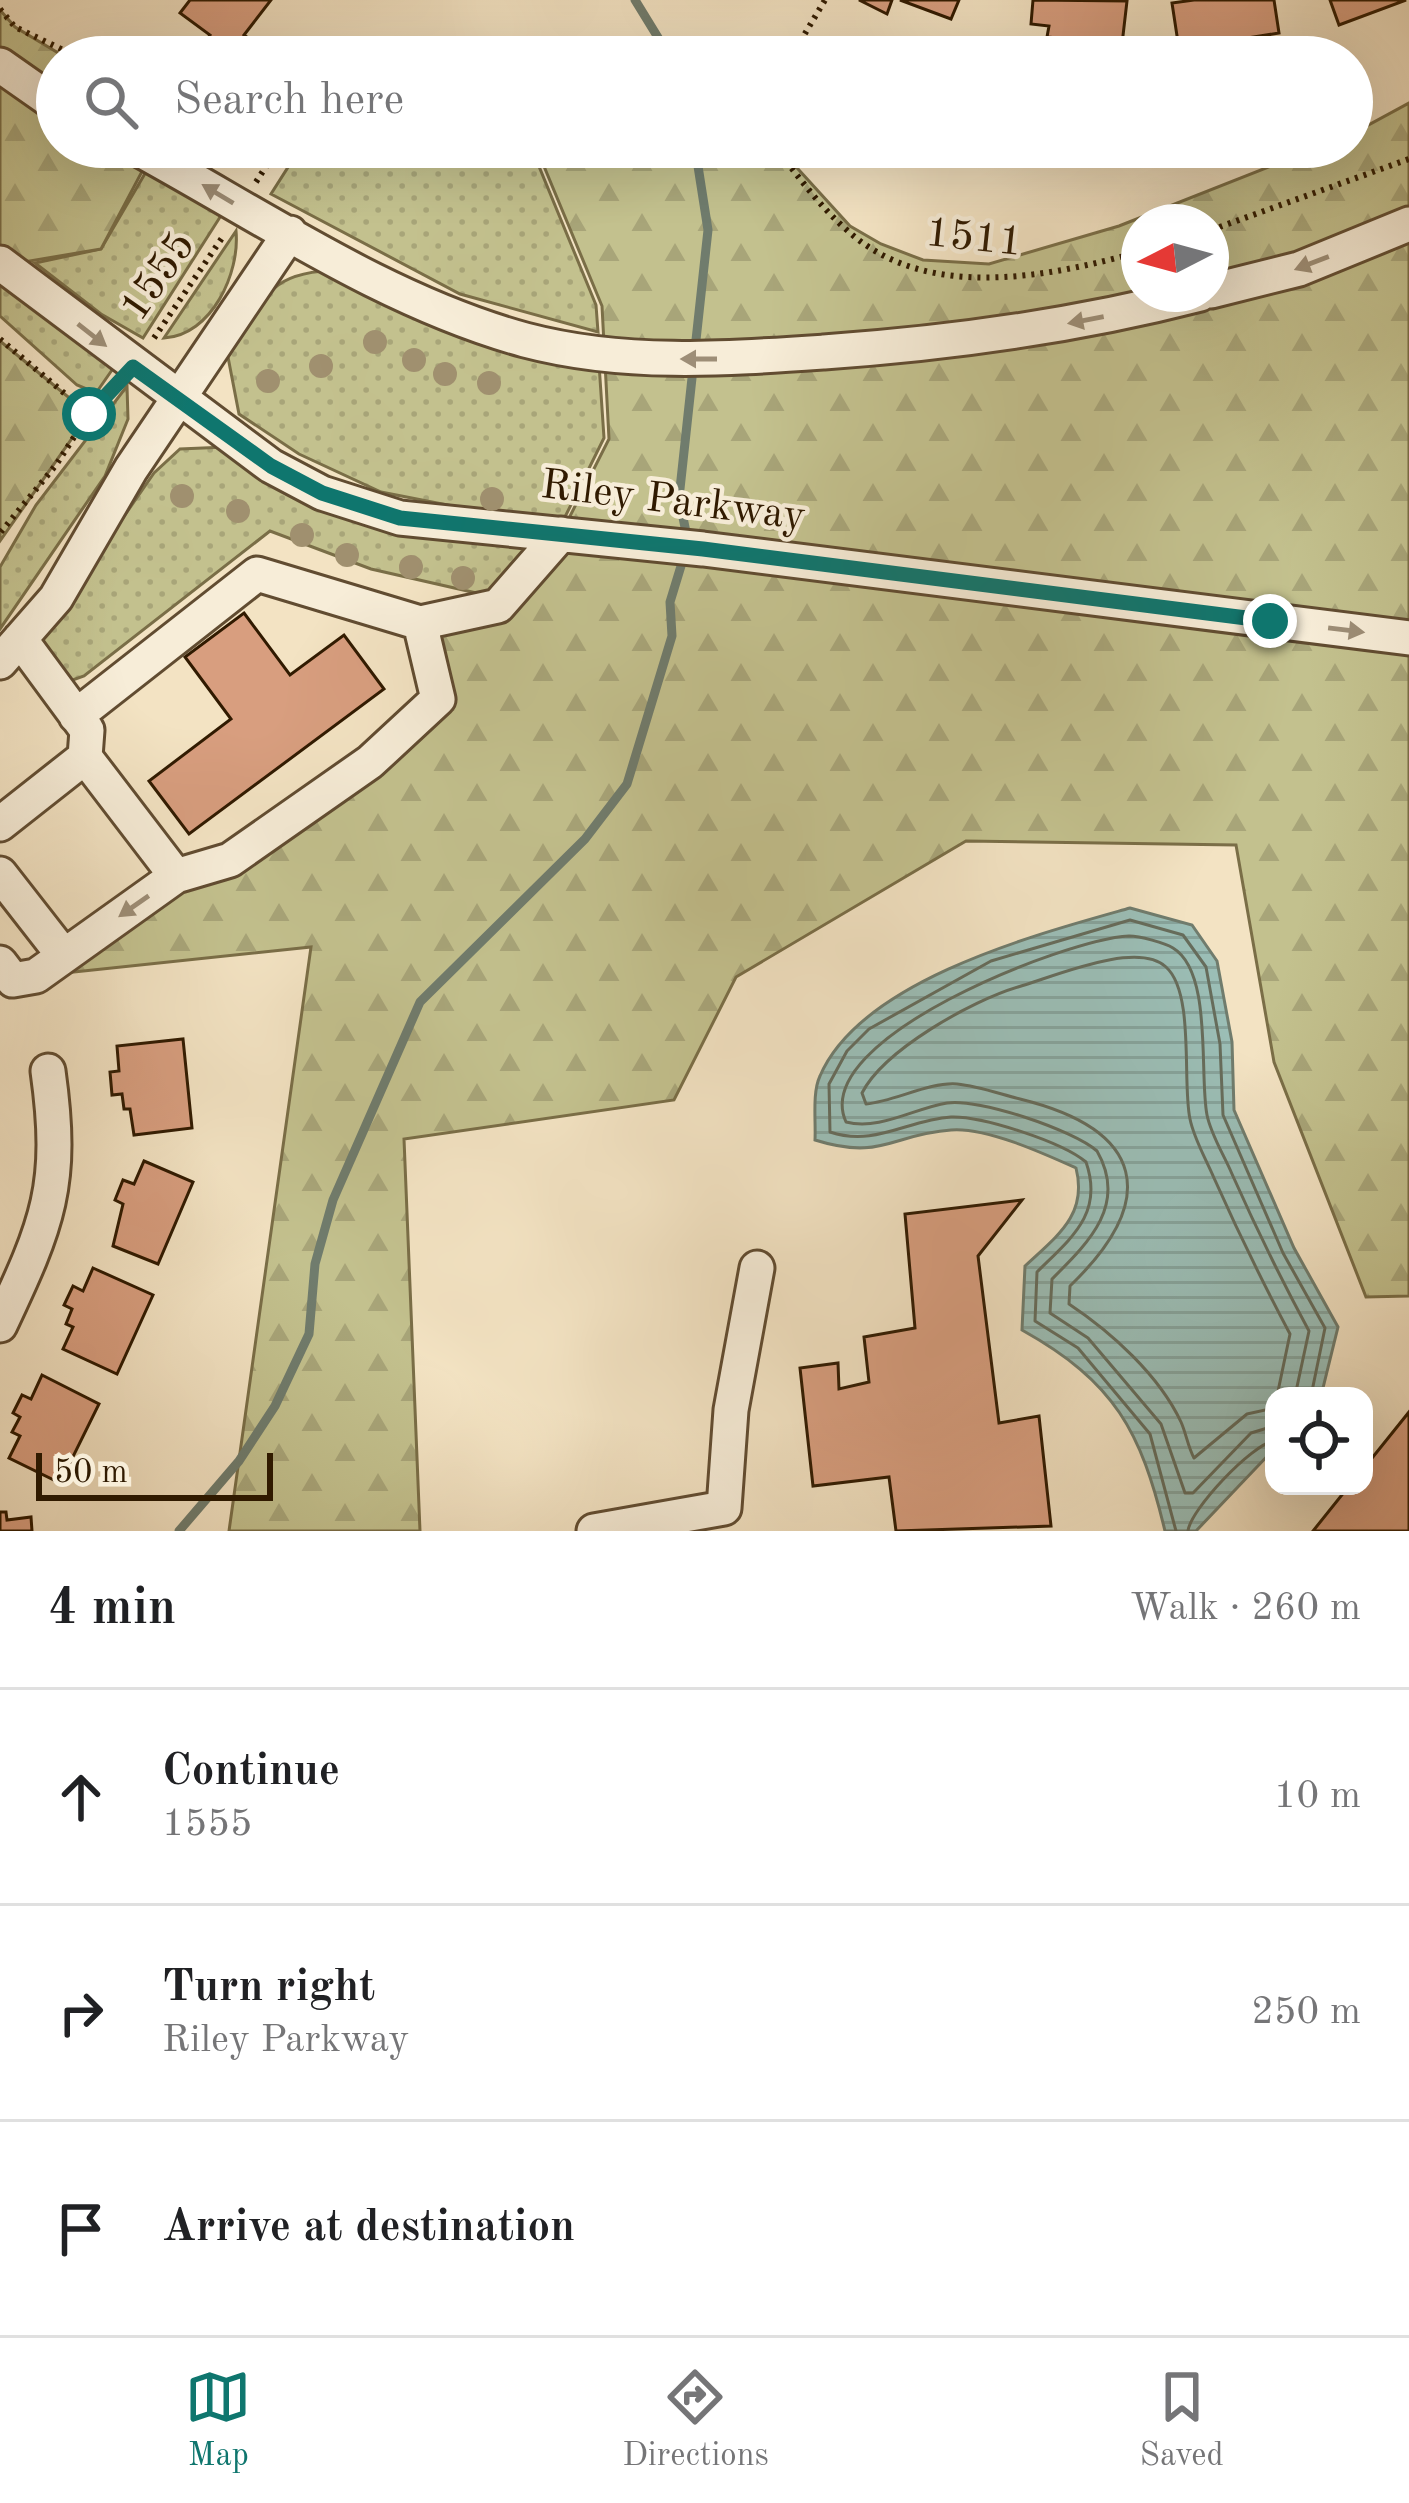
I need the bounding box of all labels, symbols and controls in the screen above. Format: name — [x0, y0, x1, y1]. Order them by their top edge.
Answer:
search box — [36, 36, 1373, 168]
icon: search — [78, 69, 144, 135]
text: Search here — [174, 79, 404, 124]
one-way arrow — [201, 184, 235, 205]
north arrow — [1121, 204, 1229, 312]
street label: 1511 — [923, 213, 1025, 265]
street label: 1555 — [114, 225, 204, 329]
one-way arrow — [1293, 254, 1329, 273]
one-way arrow — [1067, 311, 1105, 330]
one-way arrow — [77, 322, 108, 347]
one-way arrow — [679, 349, 717, 369]
route start — [62, 387, 116, 441]
street label: Riley Parkway — [538, 465, 808, 539]
route end — [1243, 594, 1297, 648]
one-way arrow — [1328, 621, 1365, 640]
one-way arrow — [119, 893, 151, 917]
map controls — [1265, 1387, 1373, 1495]
button: locate — [1265, 1387, 1373, 1495]
scale bar — [36, 1447, 273, 1500]
text: 50 m — [54, 1457, 128, 1490]
text: 4 min — [48, 1584, 176, 1635]
text: Walk · 260 m — [1130, 1589, 1361, 1628]
text: Continue — [162, 1750, 340, 1795]
icon: ahead — [48, 1764, 114, 1830]
text: 10 m — [1274, 1777, 1361, 1816]
text: 1555 — [162, 1805, 252, 1844]
text: Turn right — [162, 1966, 375, 2011]
icon: right — [48, 1980, 114, 2046]
text: 250 m — [1251, 1993, 1361, 2032]
text: Riley Parkway — [162, 2021, 409, 2060]
icon: arrive — [48, 2196, 114, 2262]
text: Arrive at destination — [162, 2206, 575, 2251]
tab: Map — [185, 2364, 251, 2477]
tab: Directions — [622, 2364, 769, 2477]
tab: Saved — [1140, 2364, 1224, 2477]

